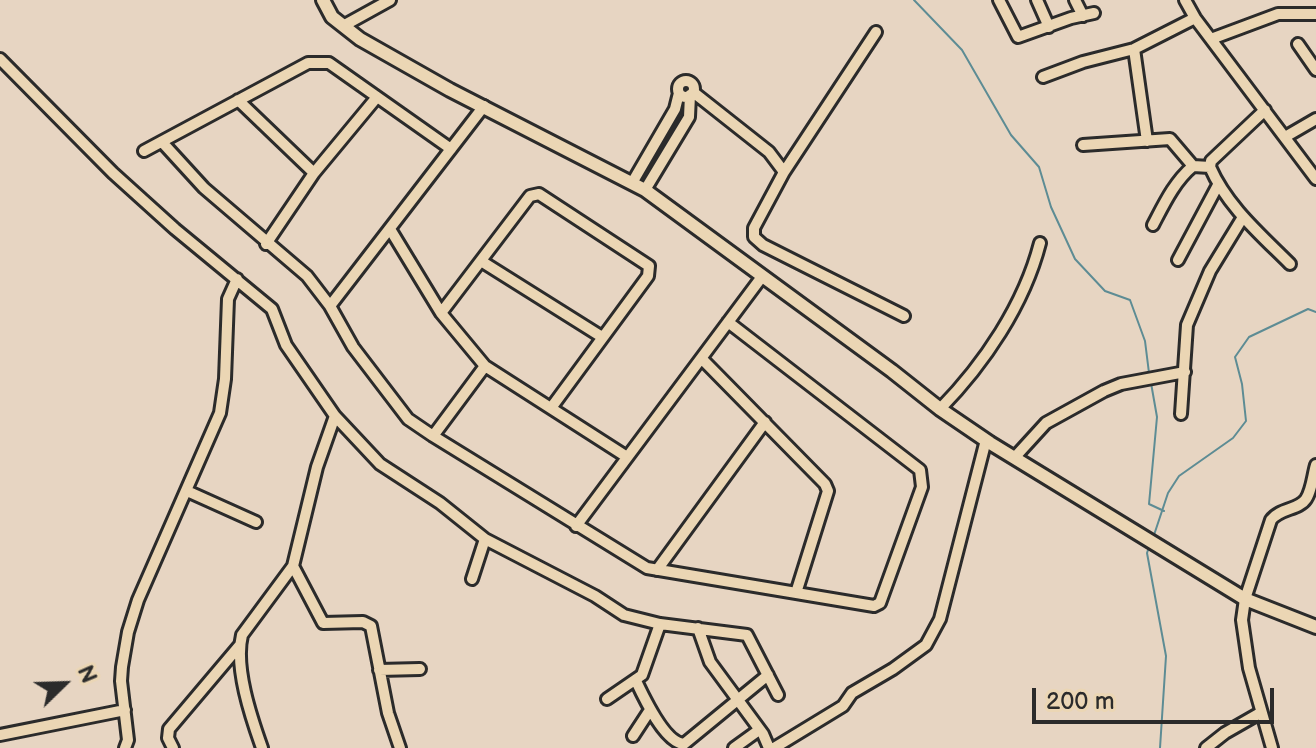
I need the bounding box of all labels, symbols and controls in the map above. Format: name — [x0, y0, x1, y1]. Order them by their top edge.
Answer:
north arrow — [24, 644, 104, 724]
text: N — [71, 662, 102, 687]
scale bar — [1036, 672, 1278, 722]
text: 200 m — [1046, 687, 1115, 716]

